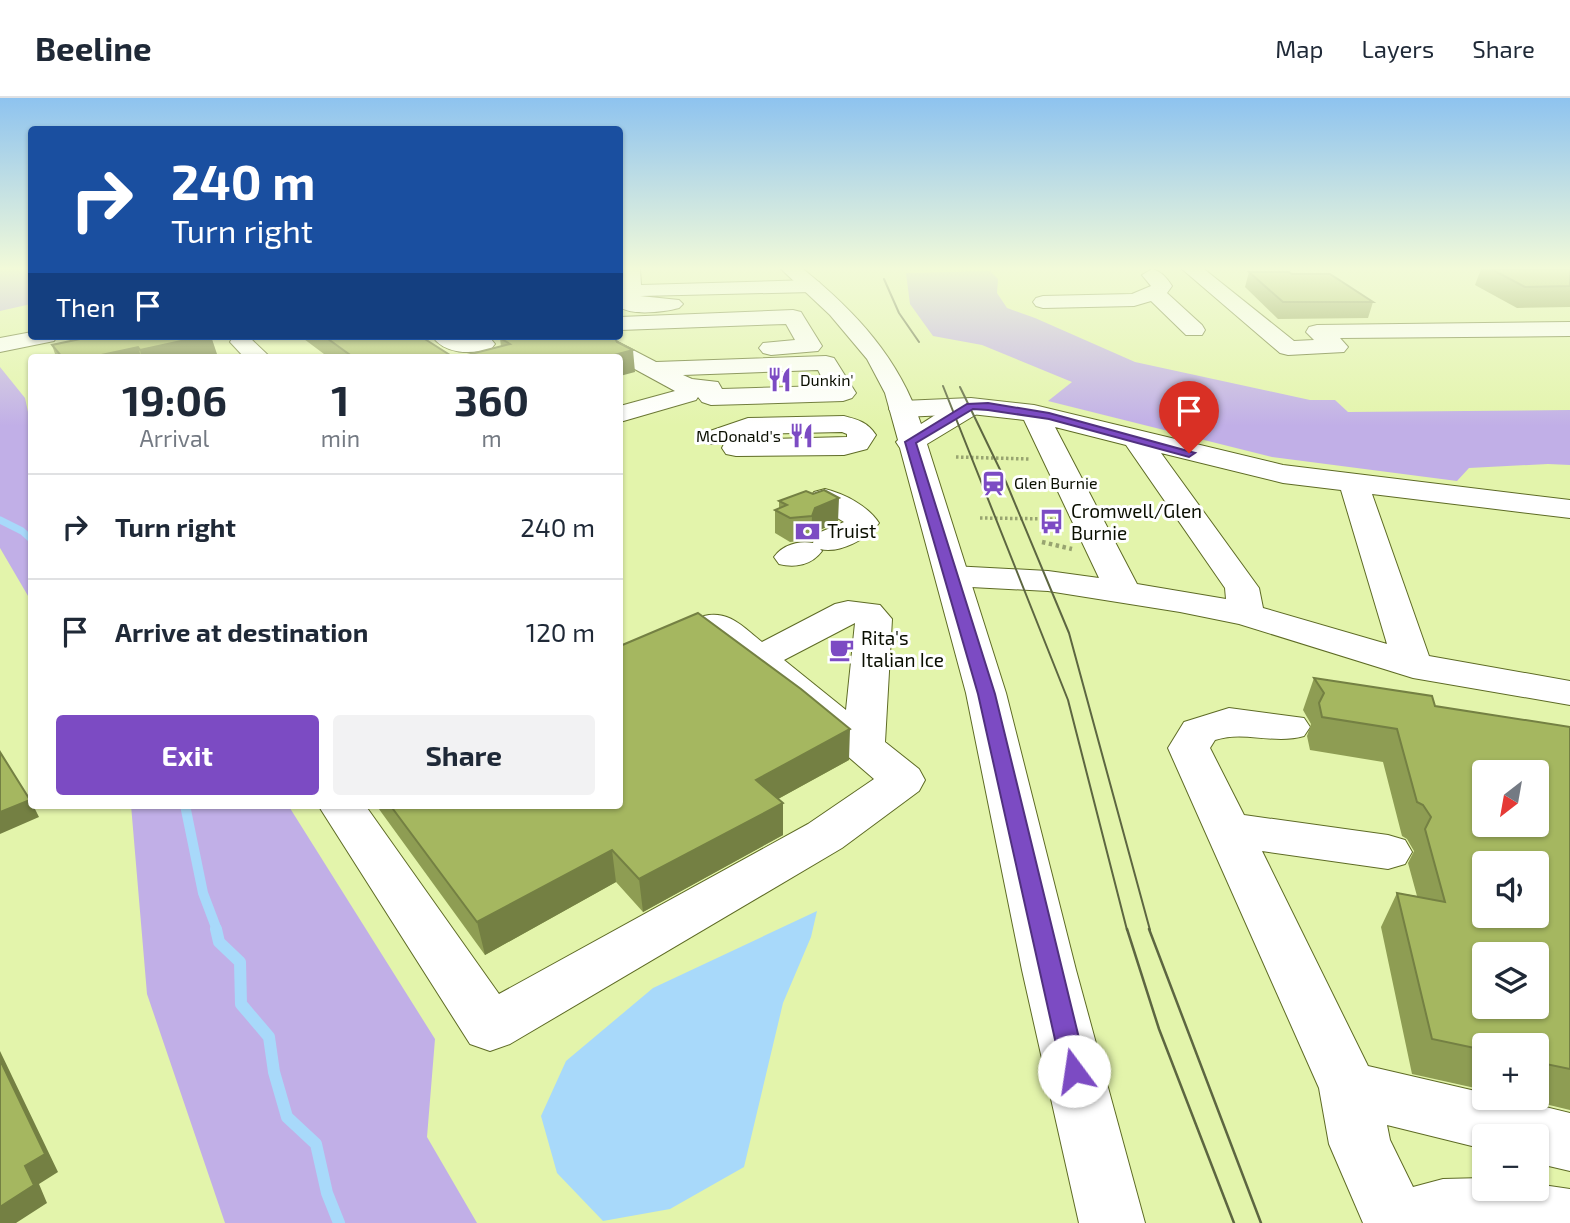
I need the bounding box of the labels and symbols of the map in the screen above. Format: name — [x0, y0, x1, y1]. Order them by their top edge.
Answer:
restaurant icon: Dunkin' — [766, 366, 794, 394]
place label: Dunkin' — [800, 370, 854, 389]
pin — [1159, 381, 1219, 453]
restaurant icon: McDonald's — [787, 422, 815, 450]
place label: McDonald's — [696, 426, 781, 445]
station icon: Glen Burnie — [980, 469, 1008, 497]
place label: Glen Burnie — [1014, 473, 1098, 492]
place label: Cromwell/Glen Burnie — [1071, 499, 1202, 544]
bus stop icon: Cromwell/Glen Burnie — [1037, 508, 1065, 536]
bank icon: Truist — [793, 517, 821, 545]
place label: Truist — [827, 519, 876, 542]
place label: Rita's Italian Ice — [861, 626, 944, 671]
cafe icon: Rita's Italian Ice — [827, 635, 855, 663]
north arrow — [1472, 760, 1549, 836]
position arrow — [1037, 1034, 1111, 1108]

